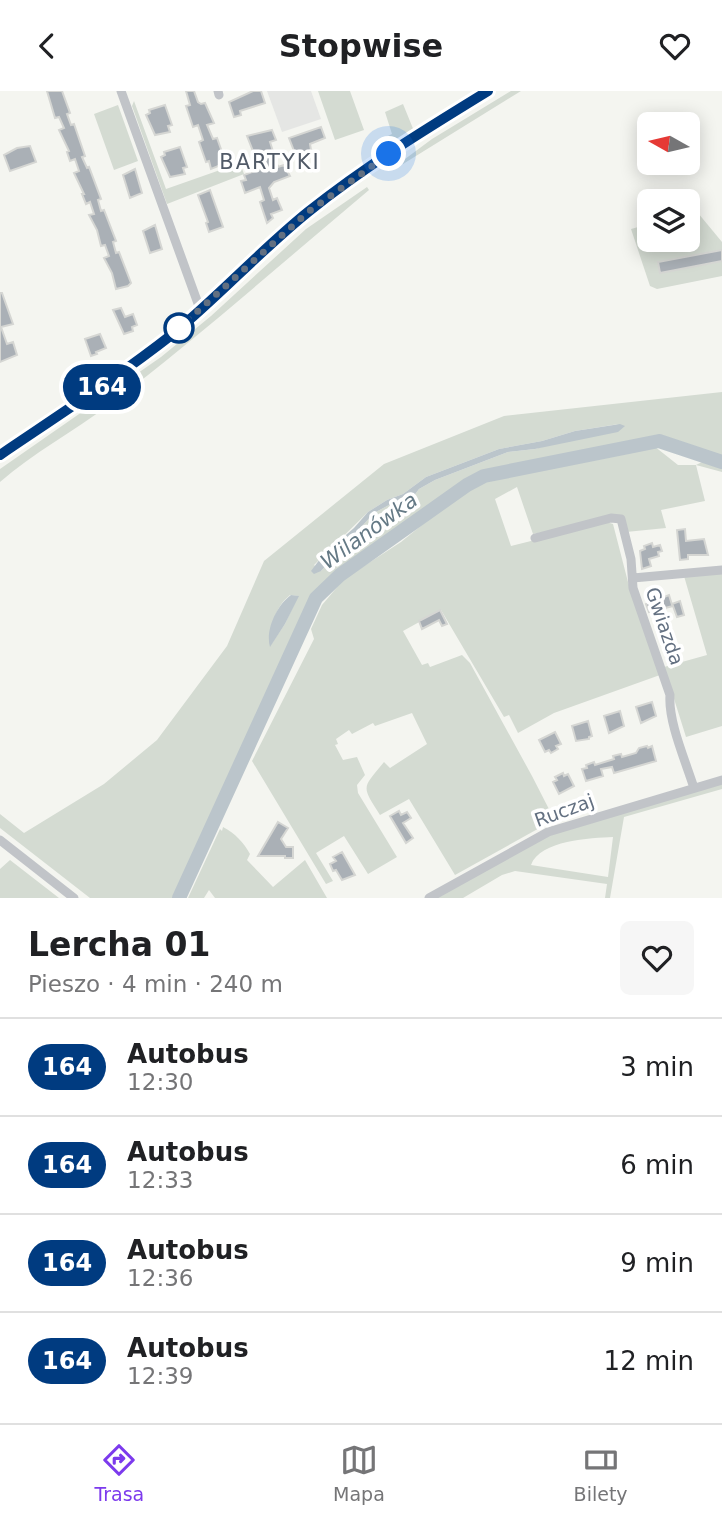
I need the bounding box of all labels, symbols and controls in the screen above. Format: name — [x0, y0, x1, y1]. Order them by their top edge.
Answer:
icon: back — [28, 27, 66, 65]
text: Stopwise — [279, 27, 443, 65]
icon: heart — [656, 27, 694, 65]
north arrow — [637, 112, 700, 175]
map controls — [637, 112, 700, 252]
your location — [371, 136, 406, 171]
district label: BARTYKI — [219, 150, 321, 174]
button: layers — [637, 189, 700, 252]
unlabelled marker — [164, 313, 194, 343]
line badge: 164 — [62, 364, 142, 410]
text: 164 — [77, 373, 127, 401]
water label: Wilanówka — [316, 488, 422, 574]
street label: Gwiazda — [641, 584, 689, 668]
street label: Ruczaj — [531, 789, 597, 831]
button: heart — [620, 921, 694, 995]
text: Lercha 01 — [28, 925, 210, 964]
text: Pieszo · 4 min · 240 m — [28, 971, 283, 997]
text: Autobus — [127, 1039, 249, 1069]
text: 3 min — [620, 1052, 694, 1082]
text: 164 — [42, 1053, 92, 1081]
text: 12:30 — [127, 1069, 193, 1095]
text: Autobus — [127, 1137, 249, 1167]
text: 6 min — [620, 1150, 694, 1180]
text: 164 — [42, 1151, 92, 1179]
text: 12:33 — [127, 1167, 193, 1193]
text: Autobus — [127, 1235, 249, 1265]
text: 9 min — [620, 1248, 694, 1278]
text: 164 — [42, 1249, 92, 1277]
text: 12:36 — [127, 1265, 193, 1291]
text: Autobus — [127, 1333, 249, 1363]
text: 12 min — [604, 1346, 694, 1376]
text: 164 — [42, 1347, 92, 1375]
text: 12:39 — [127, 1363, 193, 1389]
tab: Trasa — [94, 1441, 144, 1505]
tab: Mapa — [333, 1441, 385, 1505]
tab: Bilety — [574, 1441, 628, 1505]

